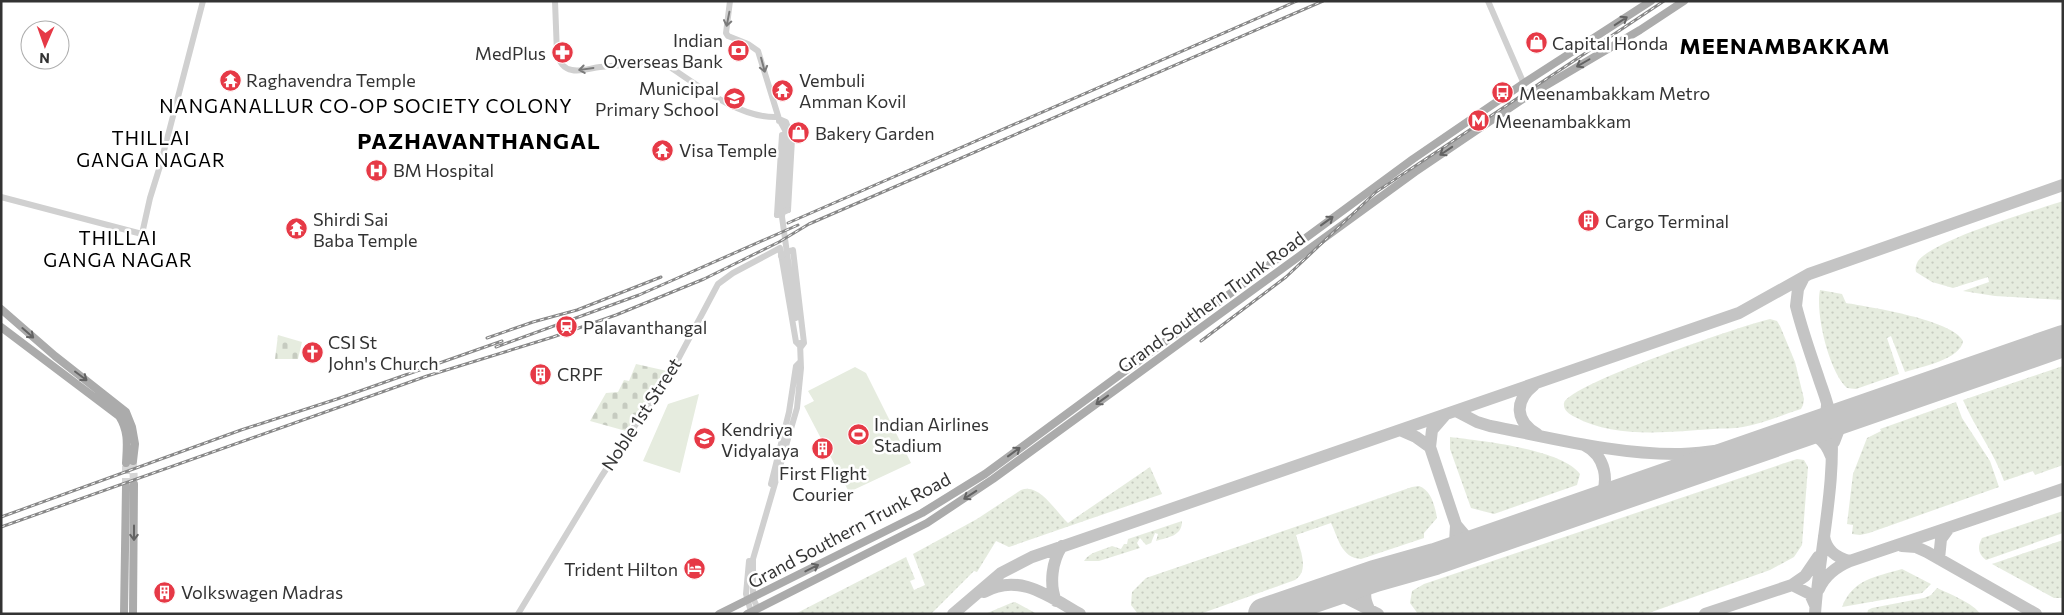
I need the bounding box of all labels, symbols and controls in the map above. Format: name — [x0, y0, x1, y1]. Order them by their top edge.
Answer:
one-way arrow — [722, 10, 732, 26]
one-way arrow — [1613, 16, 1627, 26]
north arrow — [20, 20, 70, 70]
place label: Indian Overseas Bank — [603, 29, 723, 72]
shop icon: Capital Honda — [1524, 31, 1548, 55]
place label: Capital Honda — [1552, 32, 1668, 54]
district label: MEENAMBAKKAM — [1680, 32, 1890, 59]
bank icon: Indian Overseas Bank — [727, 38, 751, 62]
pharmacy icon: MedPlus — [550, 41, 574, 65]
place label: MedPlus — [475, 42, 546, 64]
text: N — [39, 50, 50, 67]
one-way arrow — [758, 56, 768, 72]
one-way arrow — [1576, 59, 1591, 69]
one-way arrow — [578, 65, 594, 75]
temple icon: Raghavendra Temple — [218, 68, 242, 92]
place label: Raghavendra Temple — [246, 69, 416, 91]
place label: Vembuli Amman Kovil — [799, 69, 906, 112]
place label: Municipal Primary School — [595, 77, 719, 120]
temple icon: Vembuli Amman Kovil — [771, 78, 795, 102]
bus stop icon: Meenambakkam Metro — [1491, 81, 1515, 105]
place label: Meenambakkam Metro — [1519, 82, 1710, 104]
school or university icon: Municipal Primary School — [723, 86, 747, 110]
district label: NANGANALLUR CO-OP SOCIETY COLONY — [159, 94, 573, 117]
metro station icon: Meenambakkam — [1467, 109, 1491, 133]
place label: Meenambakkam — [1495, 110, 1631, 132]
shop icon: Bakery Garden — [787, 121, 811, 145]
place label: Bakery Garden — [815, 122, 935, 144]
district label: THILLAI GANGA NAGAR — [76, 126, 226, 171]
district label: PAZHAVANTHANGAL — [357, 127, 601, 154]
temple icon: Visa Temple — [651, 138, 675, 162]
place label: Visa Temple — [679, 139, 777, 161]
one-way arrow — [1439, 145, 1453, 156]
hospital icon: BM Hospital — [365, 158, 389, 182]
place label: BM Hospital — [393, 159, 494, 181]
place label: Shirdi Sai Baba Temple — [313, 208, 418, 251]
building icon: Cargo Terminal — [1577, 209, 1601, 233]
place label: Cargo Terminal — [1605, 210, 1729, 232]
one-way arrow — [1320, 216, 1334, 226]
temple icon: Shirdi Sai Baba Temple — [285, 217, 309, 241]
district label: THILLAI GANGA NAGAR — [43, 226, 193, 271]
street label: Grand Southern Trunk Road — [1113, 227, 1309, 377]
station icon: Palavanthangal — [555, 315, 579, 339]
place label: Palavanthangal — [583, 316, 707, 338]
one-way arrow — [21, 327, 34, 339]
place label: CSI St John's Church — [328, 331, 439, 374]
church icon: CSI St John's Church — [300, 340, 324, 364]
street label: Noble 1st Street — [596, 353, 686, 475]
building icon: CRPF — [529, 362, 553, 386]
place label: CRPF — [557, 363, 603, 385]
one-way arrow — [74, 371, 87, 382]
one-way arrow — [1095, 395, 1109, 405]
place label: Indian Airlines Stadium — [874, 413, 989, 456]
place label: Kendriya Vidyalaya — [721, 418, 799, 461]
sports icon: Indian Airlines Stadium — [846, 422, 870, 446]
school or university icon: Kendriya Vidyalaya — [693, 427, 717, 451]
building icon: First Flight Courier — [811, 436, 835, 460]
one-way arrow — [1006, 447, 1020, 458]
place label: First Flight Courier — [779, 462, 867, 505]
street label: Grand Southern Trunk Road — [744, 467, 954, 593]
one-way arrow — [963, 489, 977, 500]
one-way arrow — [129, 524, 139, 540]
hotel icon: Trident Hilton — [682, 557, 706, 581]
place label: Trident Hilton — [564, 558, 678, 580]
one-way arrow — [805, 563, 820, 573]
building icon: Volkswagen Madras — [153, 580, 177, 604]
place label: Volkswagen Madras — [181, 581, 343, 603]

